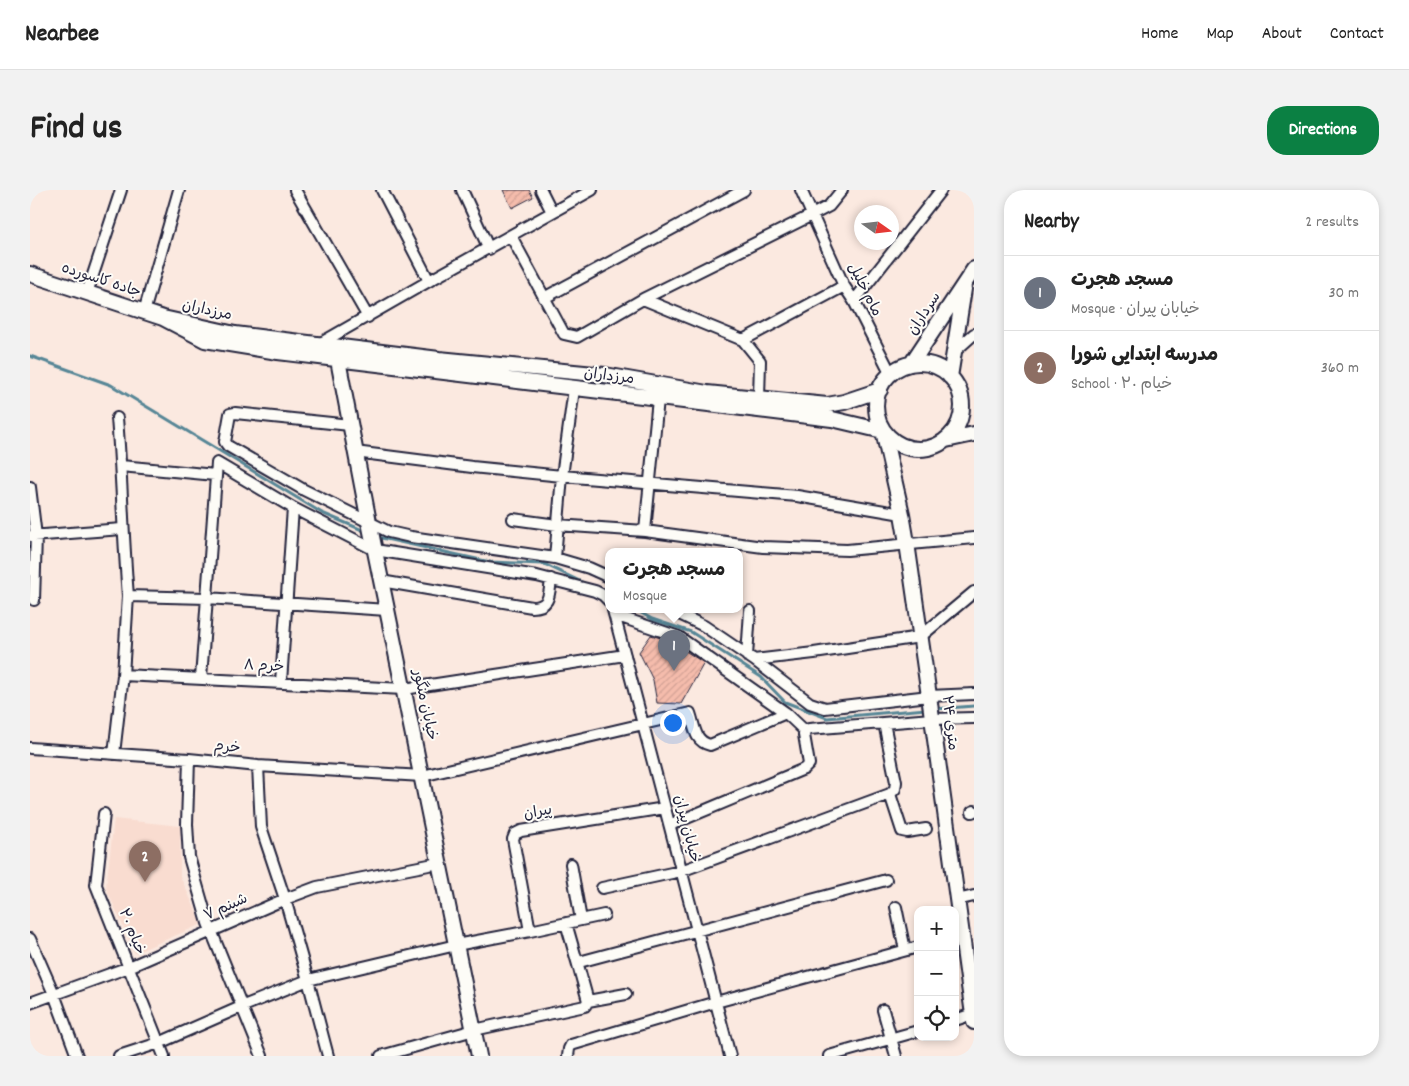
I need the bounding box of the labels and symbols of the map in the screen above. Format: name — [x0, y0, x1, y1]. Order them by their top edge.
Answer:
north arrow — [854, 205, 899, 250]
street label: جاده کاسورده — [58, 258, 144, 304]
street label: مام خلیل — [841, 259, 887, 321]
street label: سرداران — [903, 288, 947, 340]
street label: مرزداران — [180, 295, 234, 327]
street label: مرزداران — [583, 363, 635, 391]
pin: 1 — [658, 630, 690, 671]
street label: خرم ۸ — [243, 655, 285, 679]
street label: خیابان منگور — [406, 667, 442, 742]
street label: ۲۴ متری — [935, 694, 963, 752]
your location — [660, 710, 686, 736]
street label: خرم — [213, 736, 241, 760]
street label: خیابان پیران — [667, 793, 705, 865]
street label: پیران — [522, 800, 554, 826]
pin: 2 — [129, 841, 161, 882]
street label: شبنم ۷ — [200, 889, 252, 927]
street label: خیام ۲۰ — [112, 906, 150, 958]

